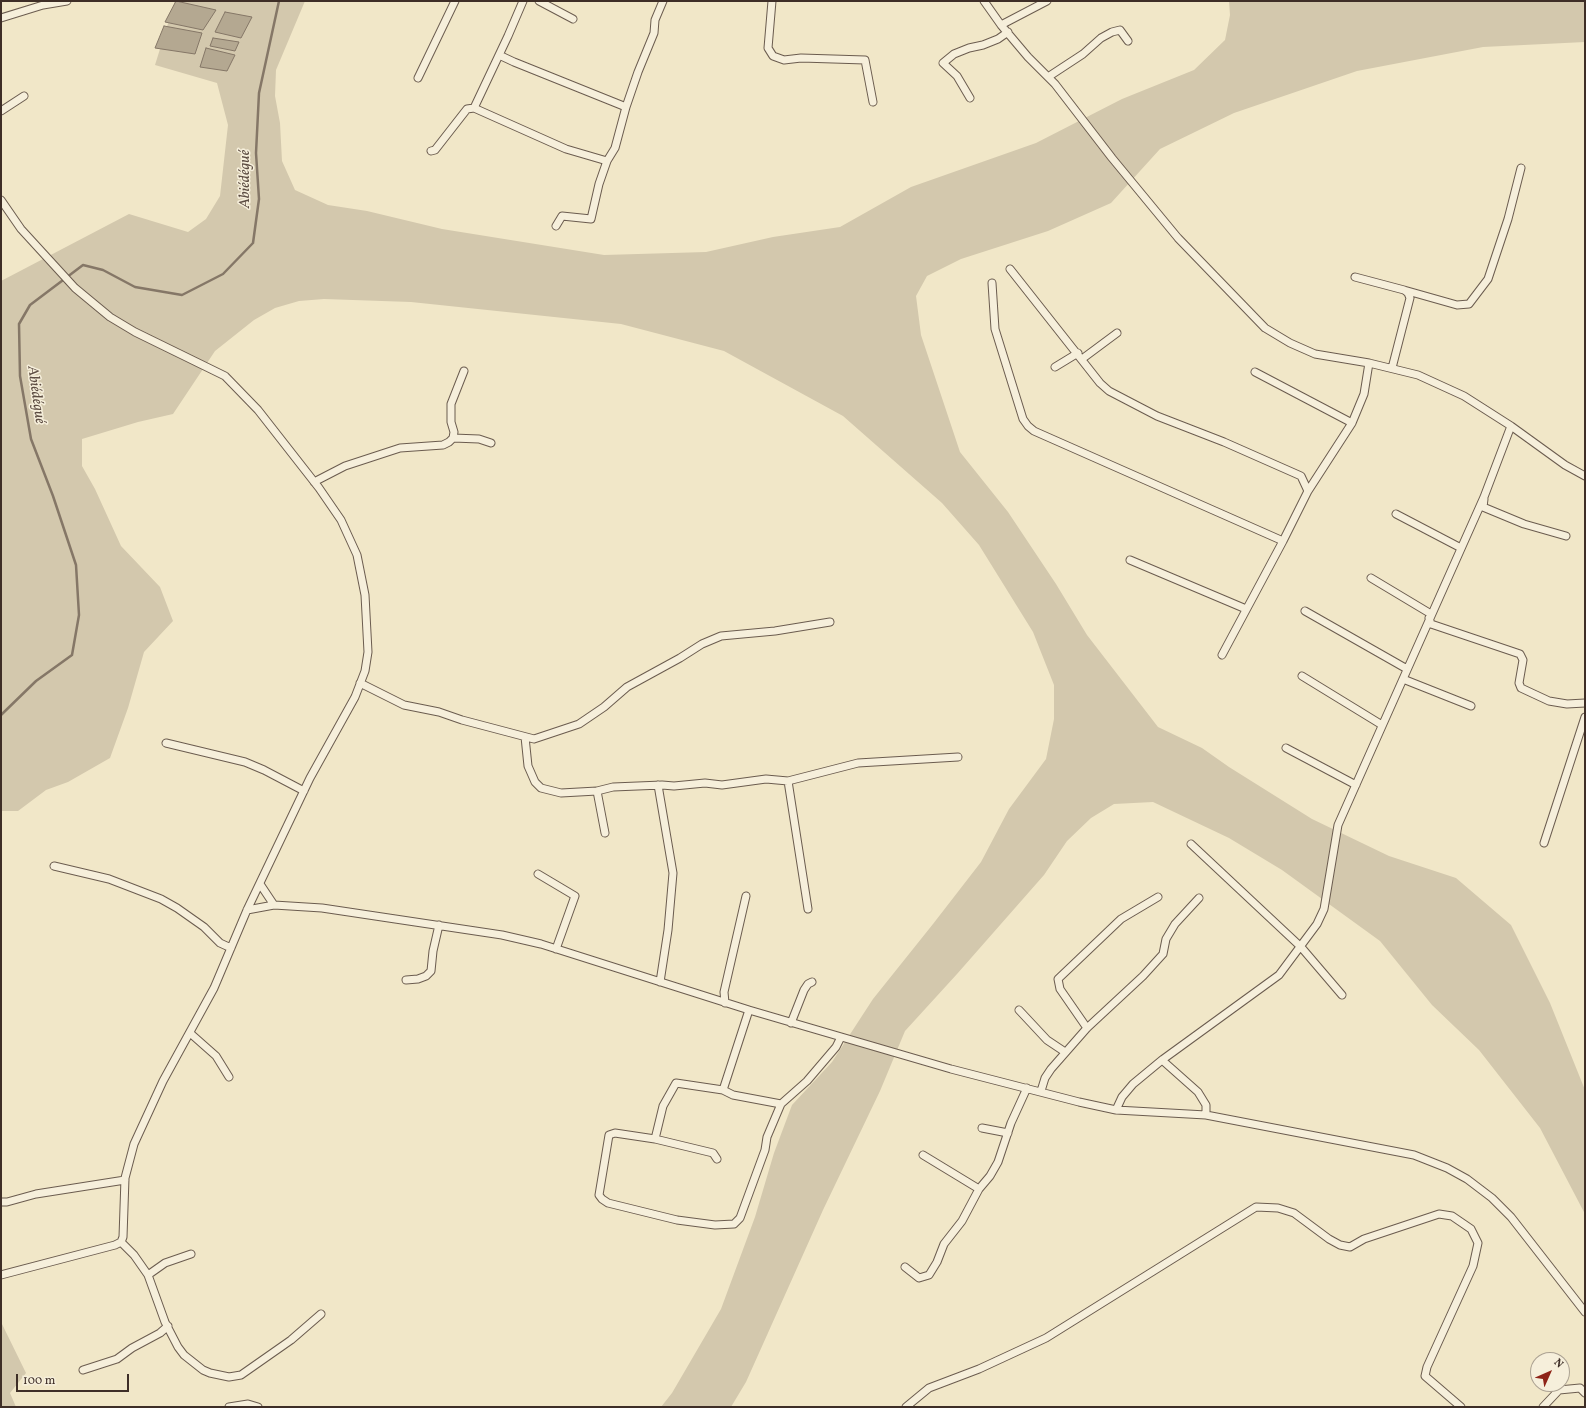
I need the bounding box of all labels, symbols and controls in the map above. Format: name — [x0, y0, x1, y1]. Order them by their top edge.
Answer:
water label: Abiédégué — [237, 150, 255, 208]
water label: Abiédégué — [22, 365, 48, 425]
north arrow — [1530, 1352, 1570, 1392]
text: N — [1550, 1356, 1566, 1372]
scale bar — [18, 1366, 131, 1392]
text: 100 m — [23, 1373, 55, 1389]

